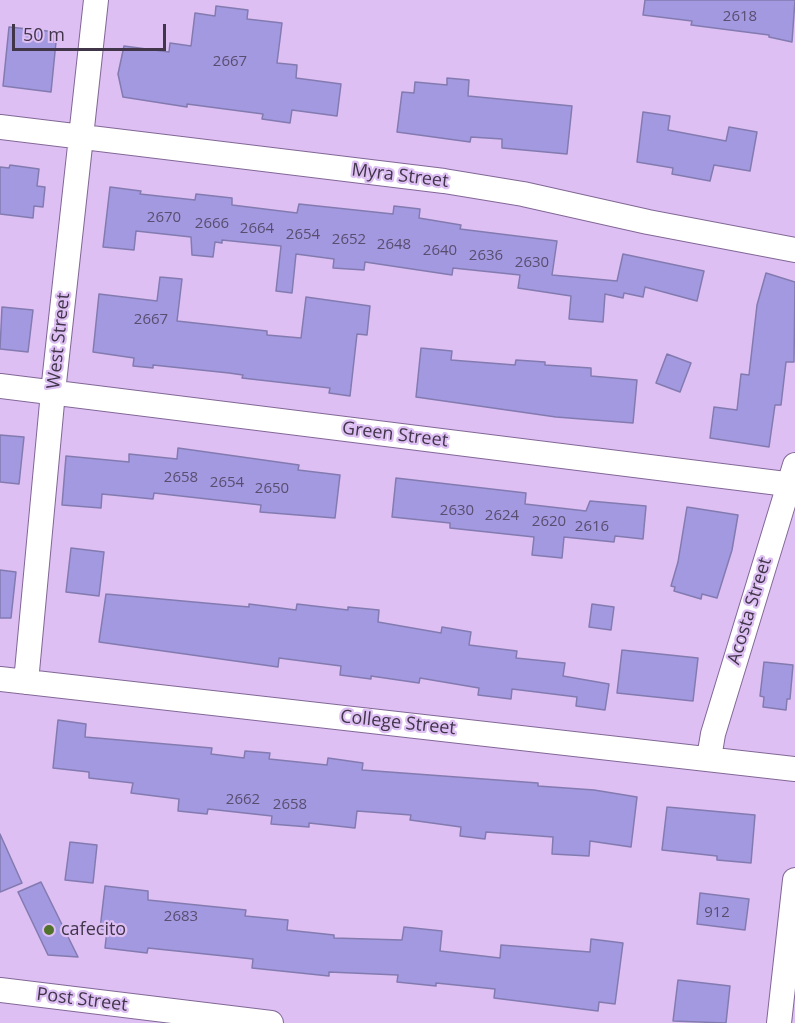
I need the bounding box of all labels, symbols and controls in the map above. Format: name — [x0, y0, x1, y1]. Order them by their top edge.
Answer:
house number: 2618 — [723, 8, 757, 26]
scale bar — [15, 12, 170, 50]
text: 50 m — [23, 22, 65, 46]
house number: 2667 — [213, 53, 247, 71]
street label: Myra Street — [350, 159, 450, 193]
house number: 2670 — [147, 209, 181, 227]
house number: 2666 — [195, 215, 229, 233]
house number: 2664 — [240, 220, 274, 238]
house number: 2654 — [286, 226, 320, 244]
house number: 2652 — [332, 231, 366, 249]
house number: 2648 — [377, 236, 411, 254]
house number: 2640 — [423, 242, 457, 260]
house number: 2636 — [469, 247, 503, 265]
house number: 2630 — [515, 254, 549, 272]
street label: West Street — [43, 292, 75, 390]
house number: 2667 — [134, 311, 168, 329]
street label: Green Street — [341, 418, 449, 452]
house number: 2658 — [164, 469, 198, 487]
house number: 2654 — [210, 474, 244, 492]
house number: 2650 — [255, 480, 289, 498]
house number: 2630 — [440, 502, 474, 520]
house number: 2624 — [485, 507, 519, 525]
house number: 2620 — [532, 513, 566, 531]
house number: 2616 — [575, 518, 609, 536]
street label: Acosta Street — [723, 555, 777, 667]
street label: College Street — [339, 706, 457, 740]
house number: 2662 — [226, 791, 260, 809]
house number: 2658 — [273, 796, 307, 814]
house number: 912 — [704, 904, 730, 922]
house number: 2683 — [164, 908, 198, 926]
place label: cafecito — [61, 919, 126, 941]
marker: cafecito — [42, 923, 56, 937]
street label: Post Street — [35, 984, 129, 1016]

